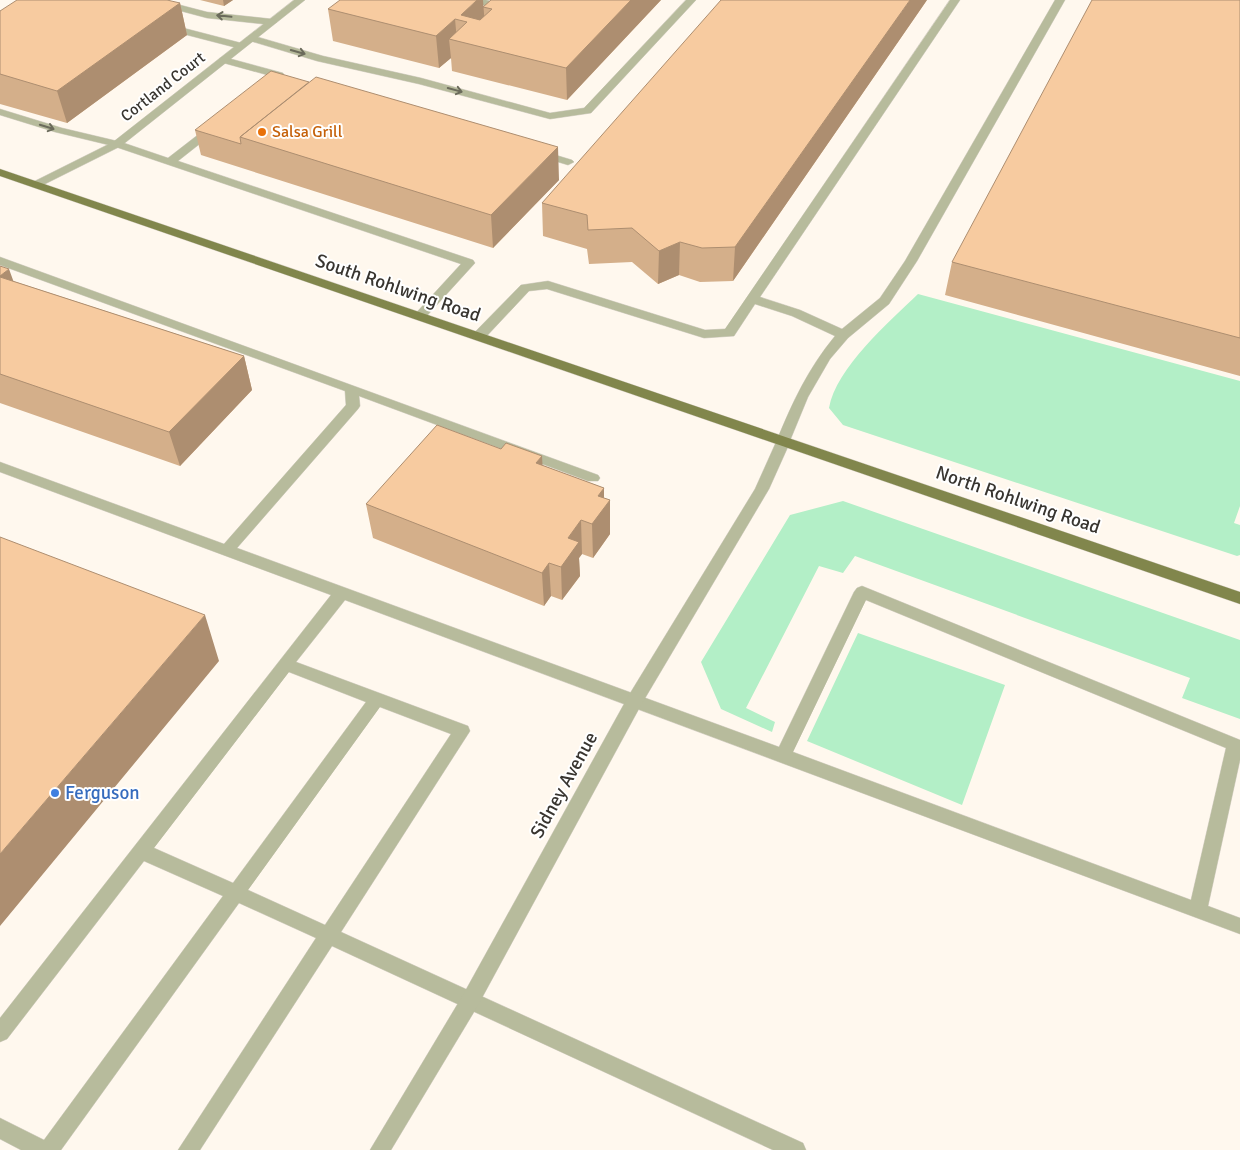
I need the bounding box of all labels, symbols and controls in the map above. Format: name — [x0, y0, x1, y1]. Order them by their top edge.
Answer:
one-way arrow — [216, 11, 232, 21]
one-way arrow — [289, 47, 305, 57]
street label: Cortland Court — [117, 48, 210, 126]
one-way arrow — [447, 86, 463, 95]
one-way arrow — [38, 122, 54, 132]
place label: Salsa Grill — [272, 122, 343, 142]
marker: Salsa Grill — [256, 126, 268, 138]
street label: South Rohlwing Road — [312, 248, 484, 328]
street label: North Rohlwing Road — [933, 461, 1103, 539]
street label: Sidney Avenue — [525, 728, 603, 842]
place label: Ferguson — [65, 781, 140, 805]
marker: Ferguson — [49, 787, 61, 799]

